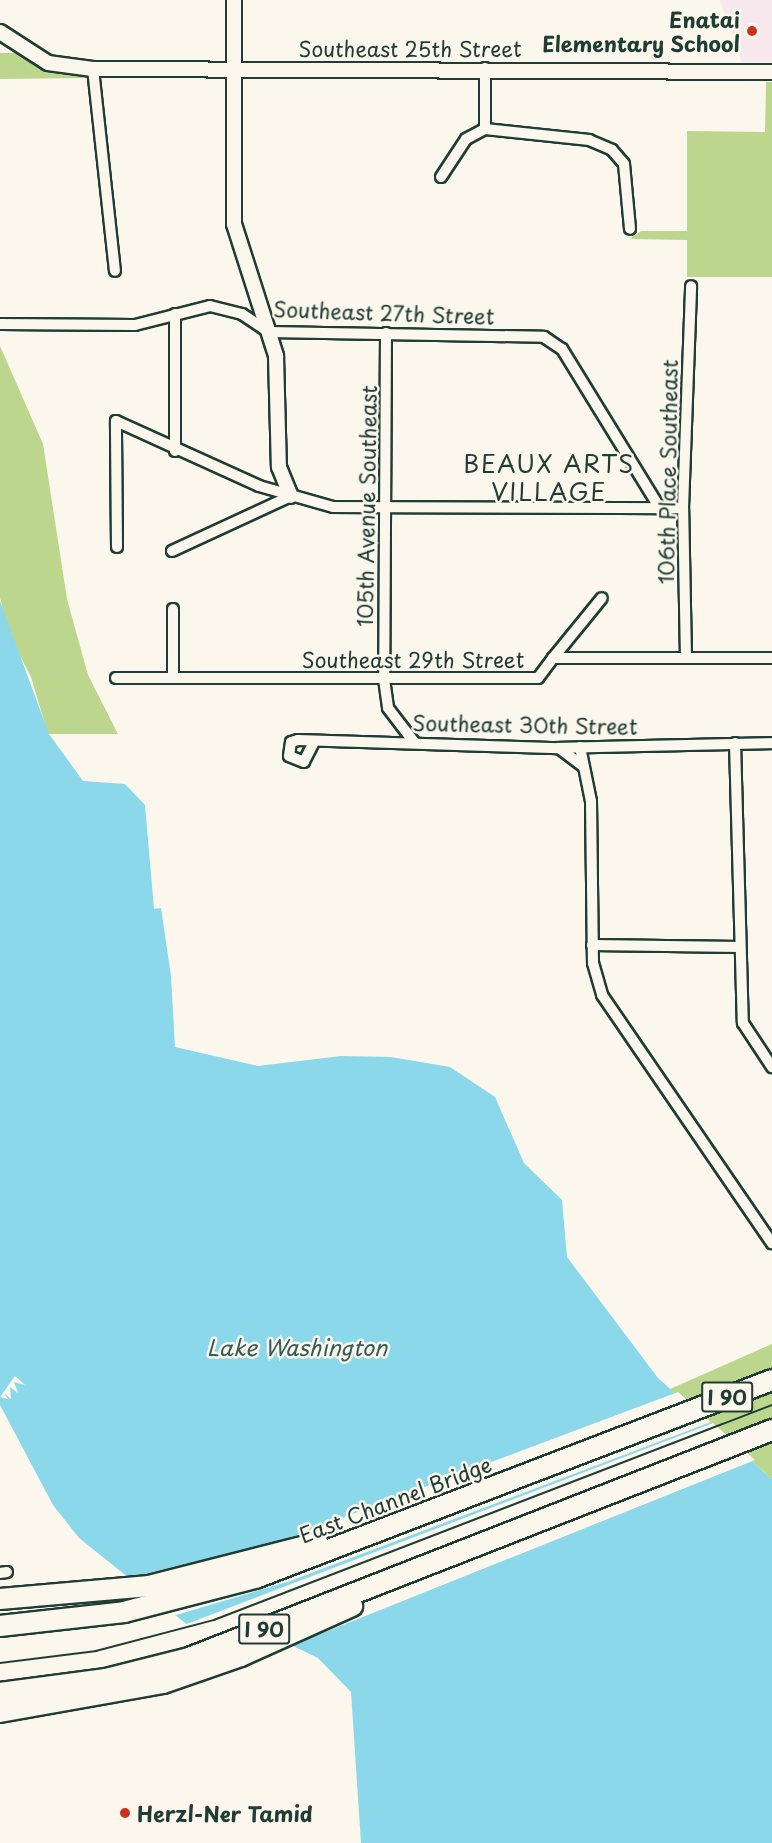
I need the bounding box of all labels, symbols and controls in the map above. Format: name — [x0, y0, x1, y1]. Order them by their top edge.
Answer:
place label: Enatai Elementary School — [542, 6, 740, 56]
marker: Enatai Elementary School — [745, 24, 759, 38]
street label: Southeast 25th Street — [298, 35, 522, 61]
street label: Southeast 27th Street — [273, 296, 495, 328]
street label: 106th Place Southeast — [652, 358, 682, 586]
street label: 105th Avenue Southeast — [351, 385, 381, 627]
district label: BEAUX ARTS VILLAGE — [464, 450, 634, 506]
street label: Southeast 29th Street — [302, 646, 524, 672]
street label: Southeast 30th Street — [412, 709, 638, 739]
water label: Lake Washington — [207, 1334, 387, 1360]
road number: I 90 — [700, 1380, 754, 1414]
street label: East Channel Bridge — [295, 1450, 495, 1548]
road number: I 90 — [237, 1612, 291, 1646]
place label: Herzl-Ner Tamid — [137, 1800, 315, 1826]
marker: Herzl-Ner Tamid — [118, 1806, 132, 1820]

